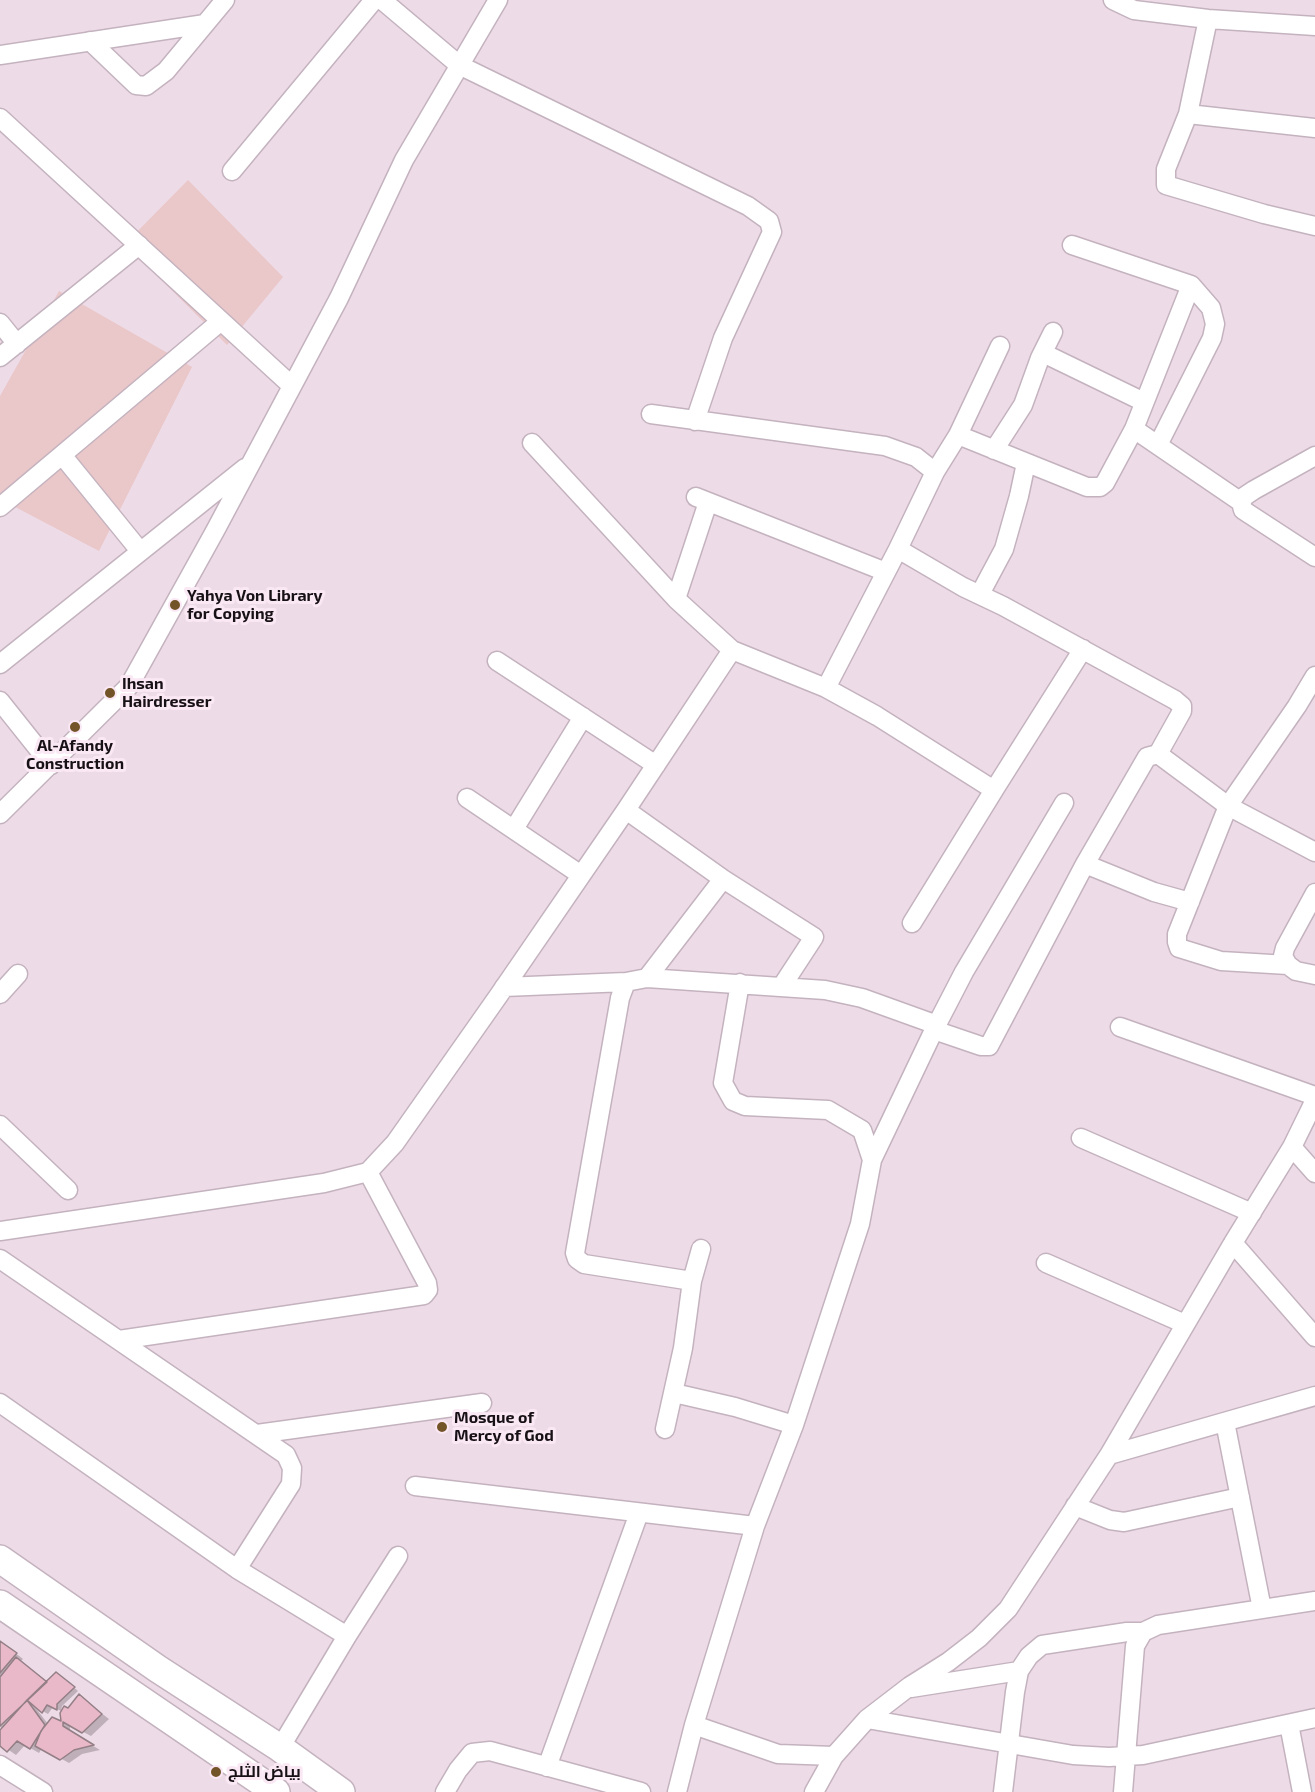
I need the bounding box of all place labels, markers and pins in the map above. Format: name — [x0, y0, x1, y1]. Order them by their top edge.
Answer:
place label: Yahya Von Library for Copying — [187, 586, 322, 624]
marker: Yahya Von Library for Copying — [168, 598, 182, 612]
place label: Ihsan Hairdresser — [122, 674, 211, 712]
marker: Ihsan Hairdresser — [103, 686, 117, 700]
marker: Al-Afandy Construction — [68, 720, 82, 734]
place label: Al-Afandy Construction — [26, 736, 124, 774]
place label: Mosque of Mercy of God — [454, 1408, 554, 1446]
marker: Mosque of Mercy of God — [435, 1420, 449, 1434]
place label: بياض الثلج — [228, 1762, 301, 1782]
marker: بياض الثلج — [209, 1765, 223, 1779]

